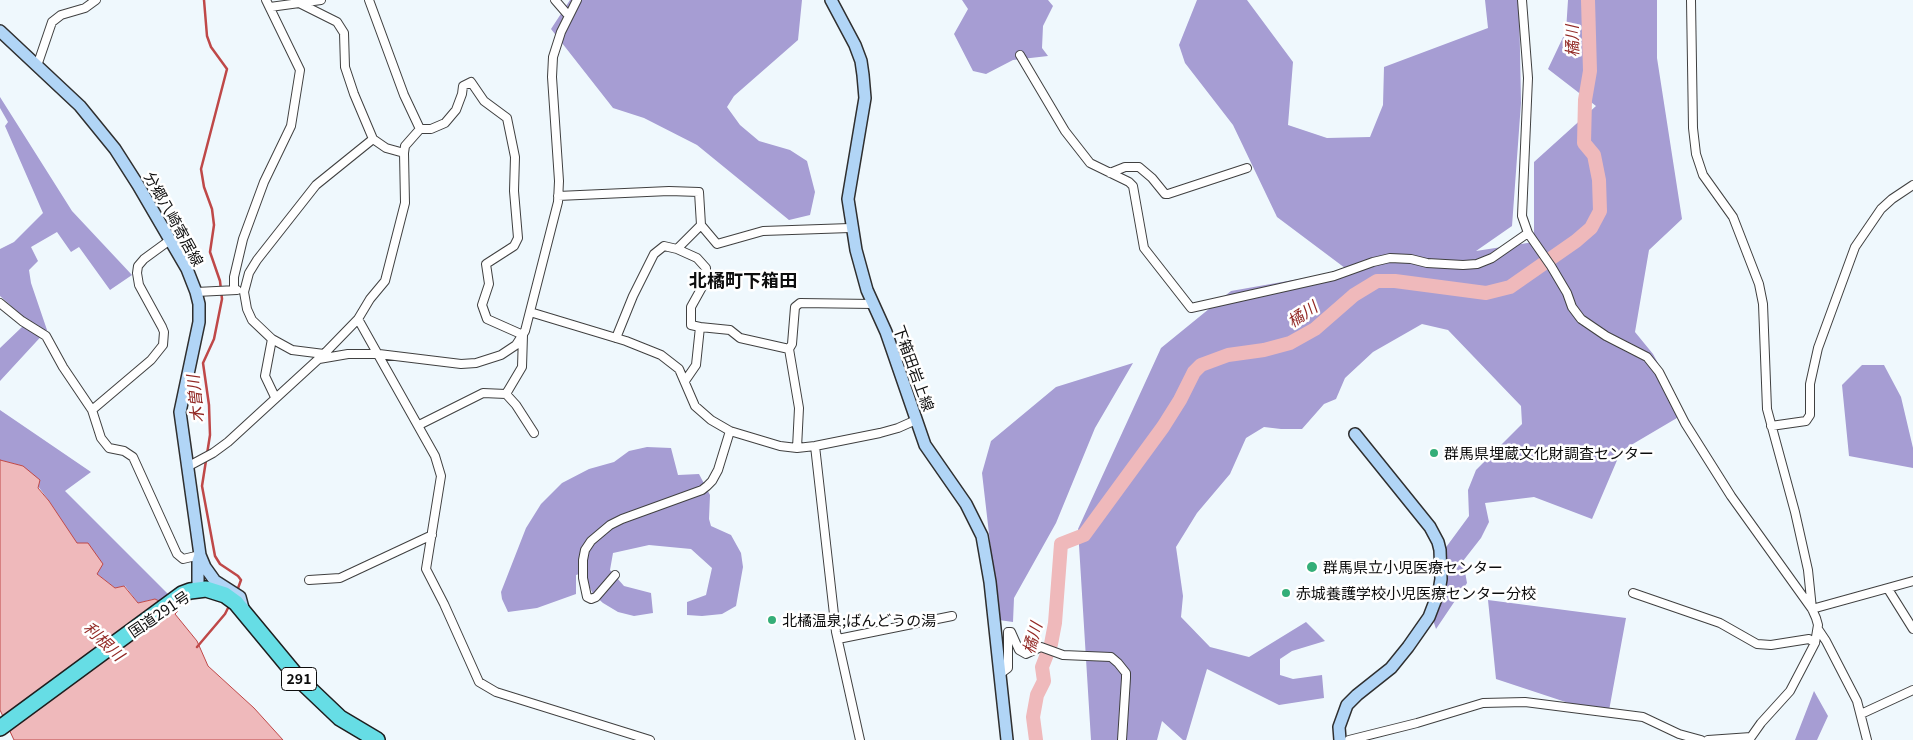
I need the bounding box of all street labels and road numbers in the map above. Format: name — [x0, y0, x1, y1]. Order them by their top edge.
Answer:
street label: 分郷八崎寄居線 — [141, 169, 207, 269]
street label: 下箱田岩上線 — [890, 323, 938, 413]
street label: 国道291号 — [125, 587, 193, 641]
road number: 291 — [282, 668, 316, 691]

